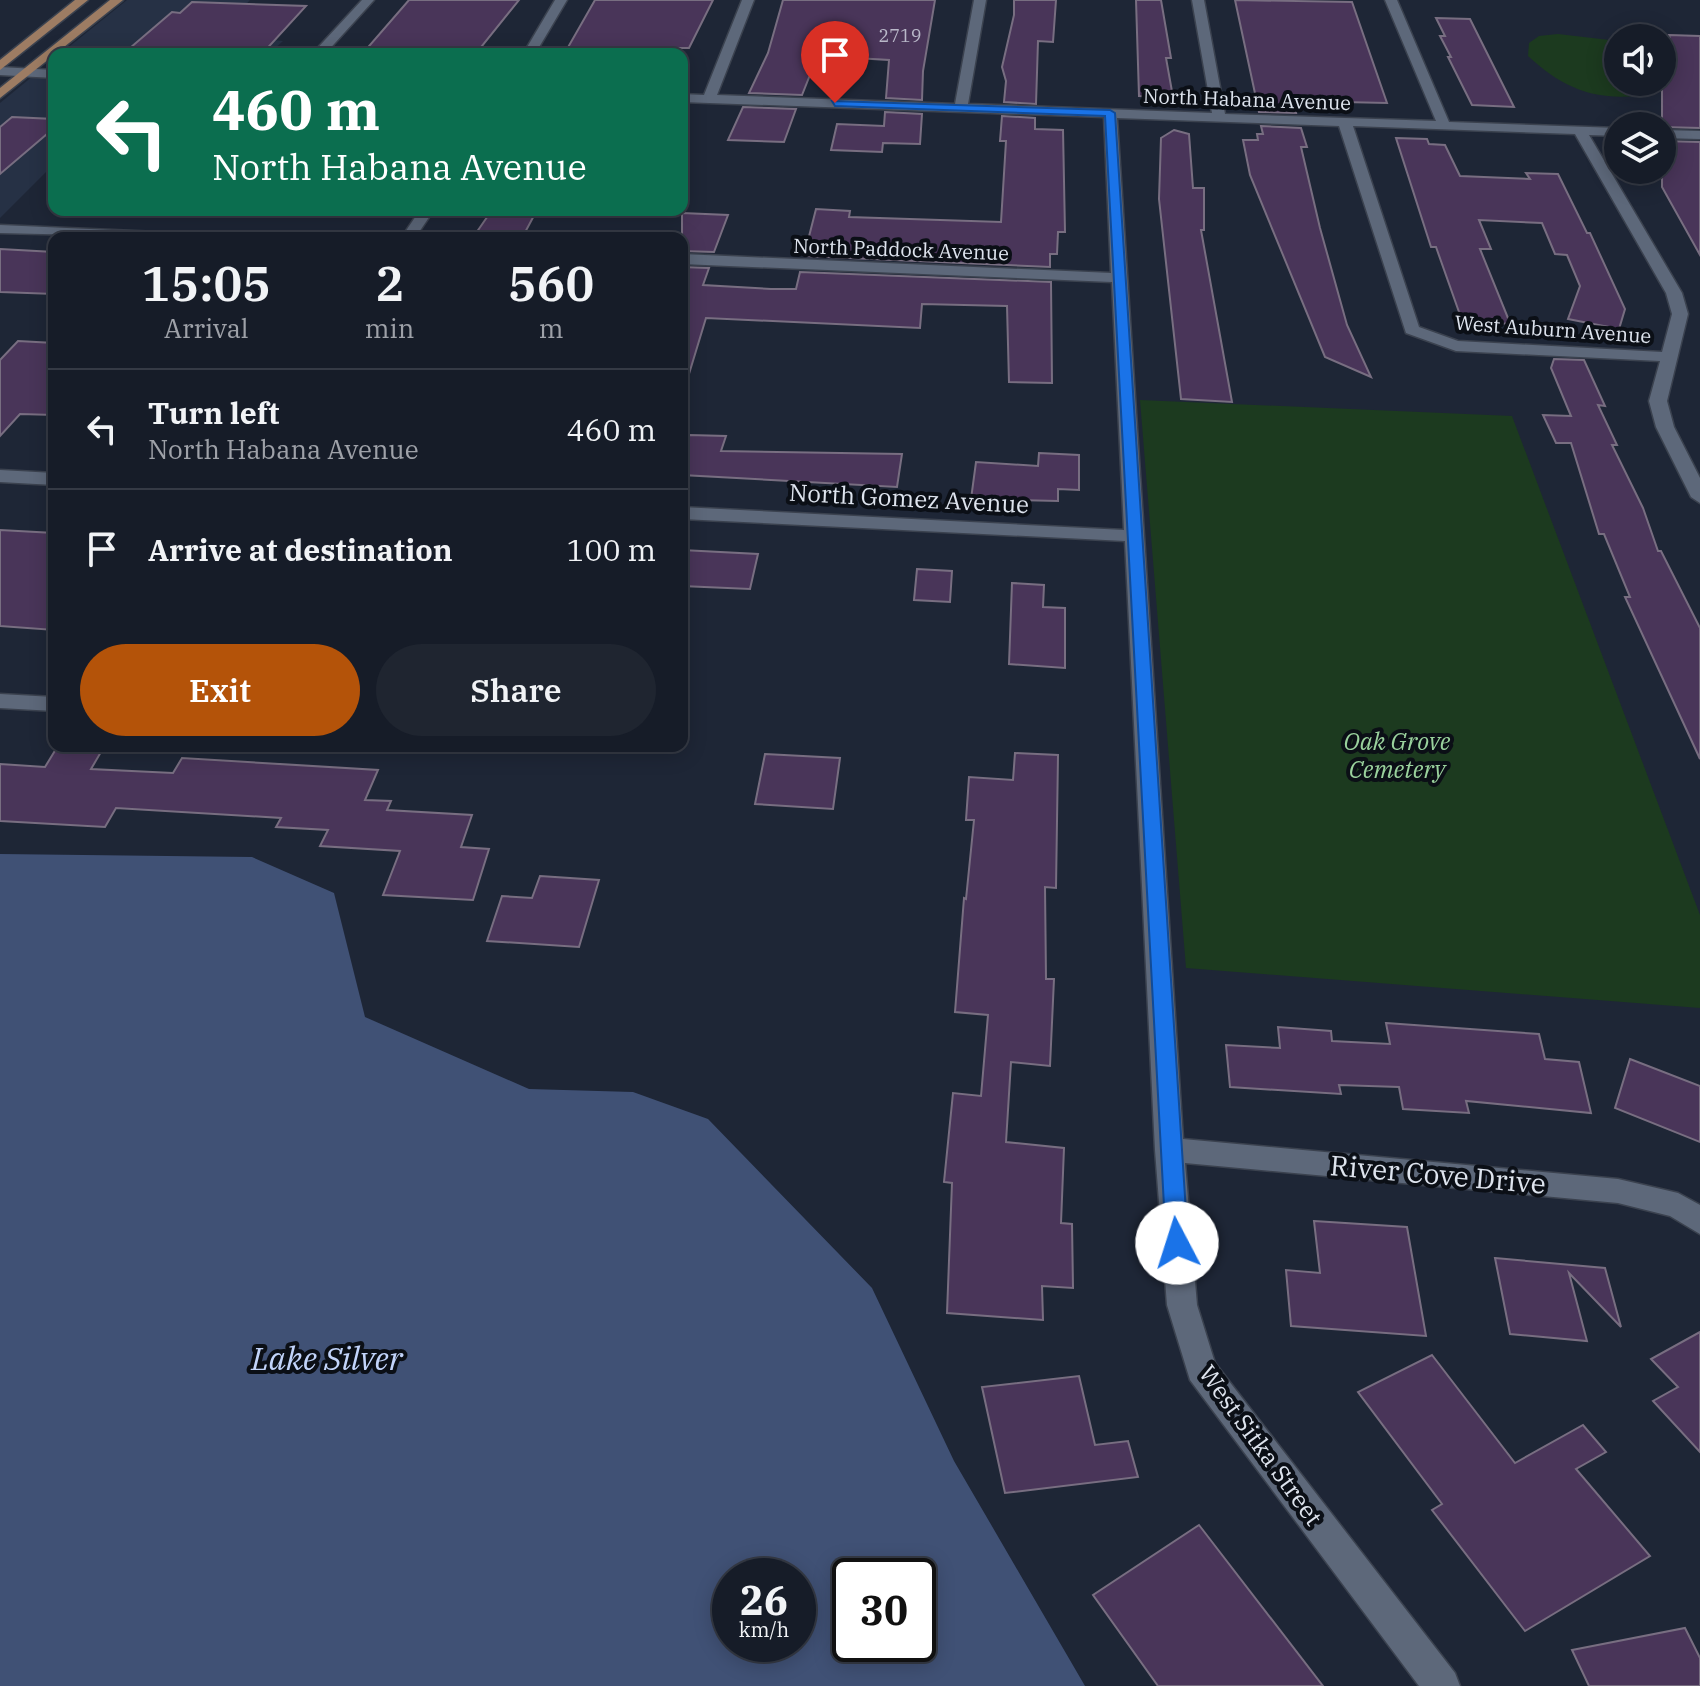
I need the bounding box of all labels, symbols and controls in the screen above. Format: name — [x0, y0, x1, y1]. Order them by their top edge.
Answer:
pin — [801, 21, 869, 103]
house number: 2719 — [878, 24, 922, 47]
map controls — [1604, 24, 1676, 184]
button: sound — [1604, 24, 1676, 96]
icon: arrive — [813, 33, 857, 77]
text: 460 m — [212, 73, 380, 145]
icon: left — [80, 80, 184, 184]
street label: North Habana Avenue — [1143, 82, 1351, 116]
button: layers — [1604, 112, 1676, 184]
text: North Habana Avenue — [212, 143, 587, 190]
street label: North Paddock Avenue — [793, 232, 1009, 266]
text: 15:05 — [142, 252, 271, 314]
text: 2 — [375, 252, 404, 314]
text: 560 — [508, 252, 594, 314]
street label: West Auburn Avenue — [1454, 309, 1652, 349]
text: Arrival — [164, 311, 249, 345]
text: min — [365, 311, 414, 345]
text: m — [539, 311, 564, 345]
text: Turn left — [148, 393, 280, 432]
icon: left — [80, 407, 124, 451]
text: 460 m — [566, 410, 656, 449]
text: North Habana Avenue — [148, 432, 419, 466]
street label: North Gomez Avenue — [788, 476, 1030, 520]
icon: arrive — [80, 527, 124, 571]
text: Arrive at destination — [148, 530, 453, 569]
text: 100 m — [566, 530, 656, 569]
button: Exit — [80, 644, 360, 736]
button: Share — [376, 644, 656, 736]
park label: Oak Grove Cemetery — [1344, 725, 1451, 785]
street label: River Cove Drive — [1329, 1146, 1547, 1202]
position arrow — [1135, 1201, 1219, 1285]
water label: Lake Silver — [250, 1337, 404, 1379]
street label: West Sitka Street — [1192, 1358, 1330, 1532]
speed limit sign: 30 — [832, 1558, 936, 1662]
text: 26 — [740, 1574, 788, 1626]
text: km/h — [739, 1616, 789, 1643]

